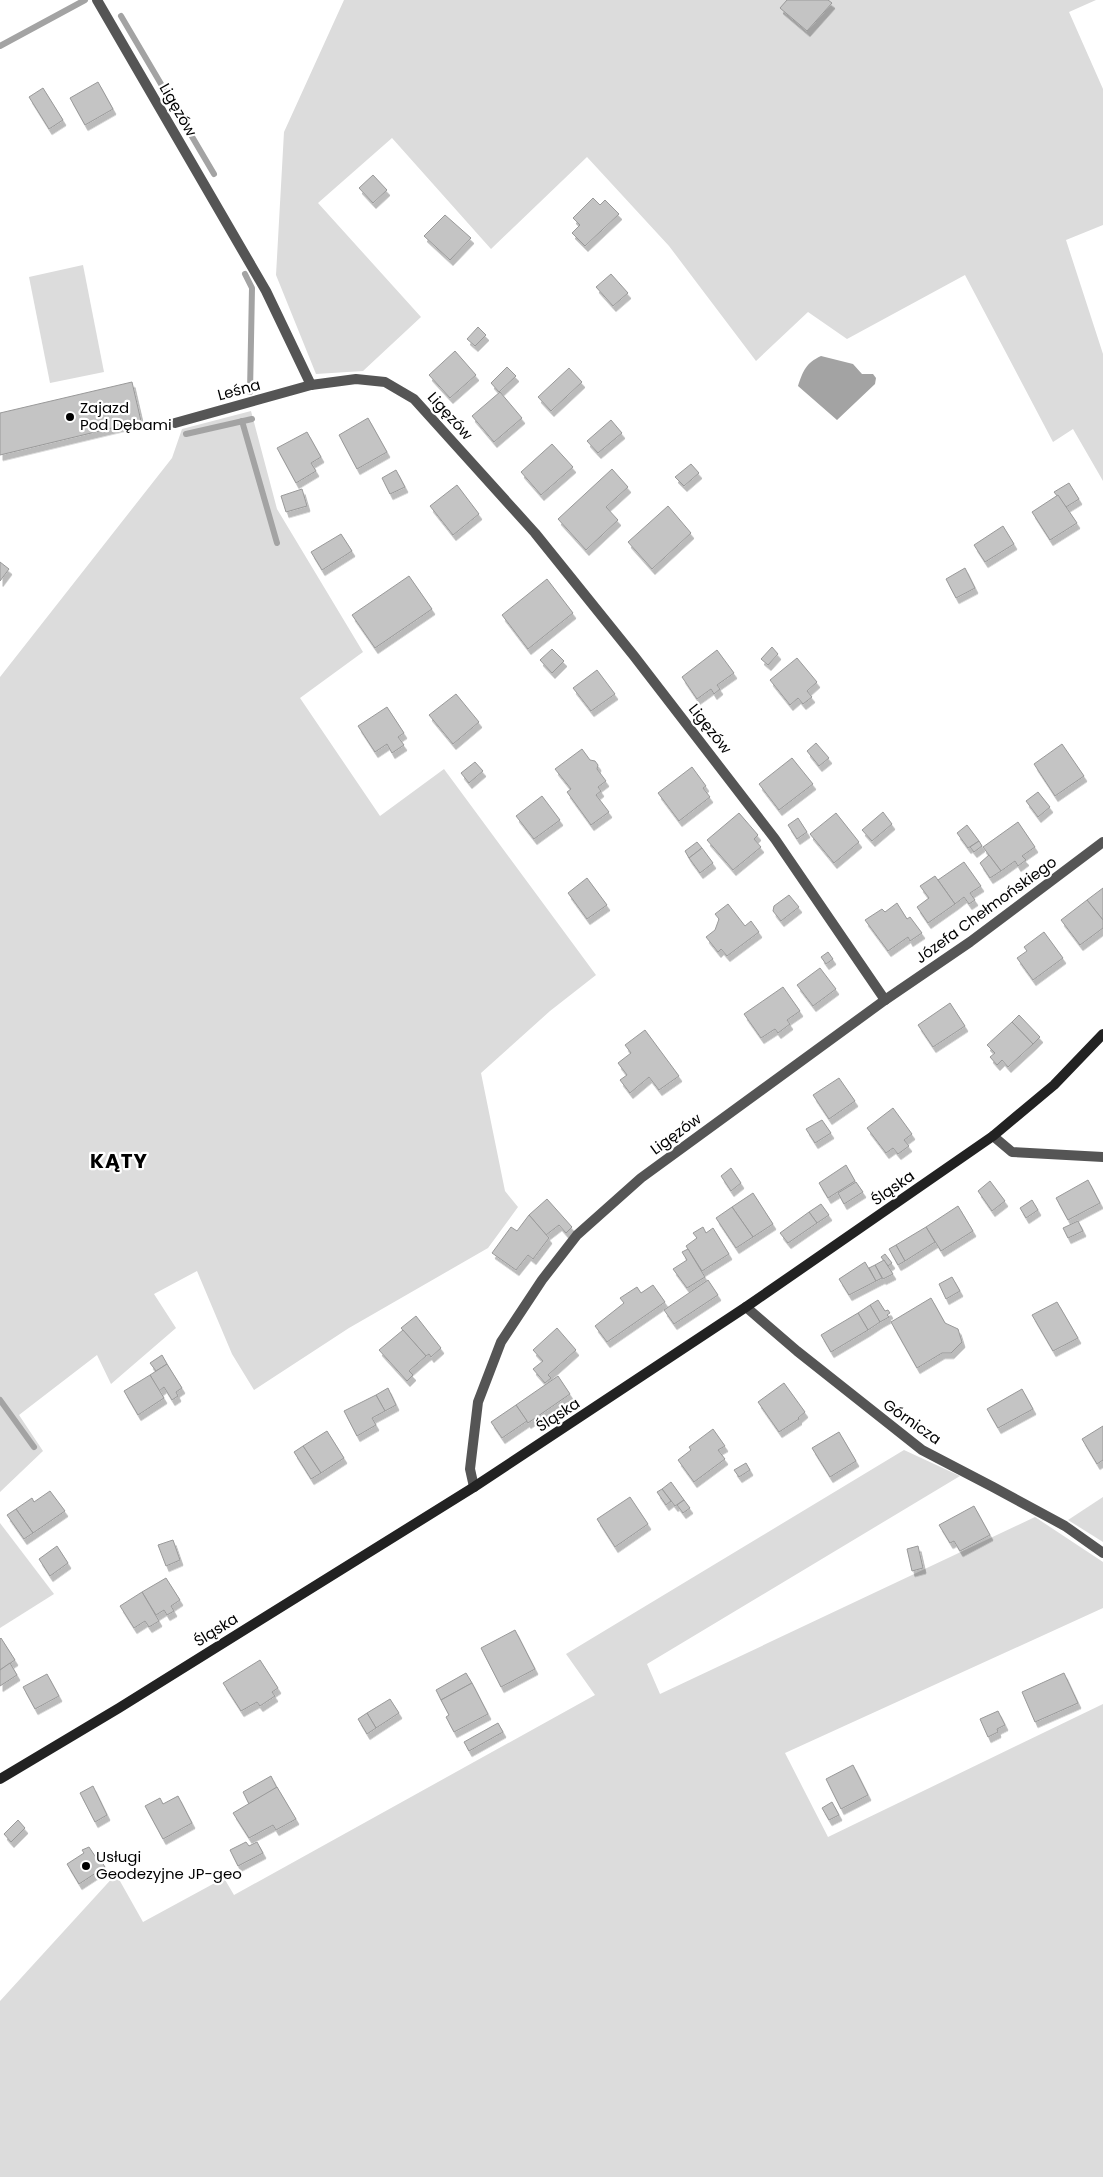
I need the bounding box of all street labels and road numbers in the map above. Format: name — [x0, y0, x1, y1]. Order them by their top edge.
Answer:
street label: Ligęzów — [155, 79, 202, 141]
street label: Leśna — [215, 374, 263, 405]
street label: Ligęzów — [423, 387, 478, 445]
street label: Ligęzów — [684, 699, 737, 759]
street label: Józefa Chełmońskiego — [911, 851, 1061, 968]
street label: Ligęzów — [646, 1108, 706, 1159]
street label: Śląska — [867, 1165, 919, 1210]
street label: Śląska — [532, 1393, 584, 1437]
street label: Górnicza — [879, 1394, 945, 1449]
street label: Śląska — [190, 1608, 242, 1651]

